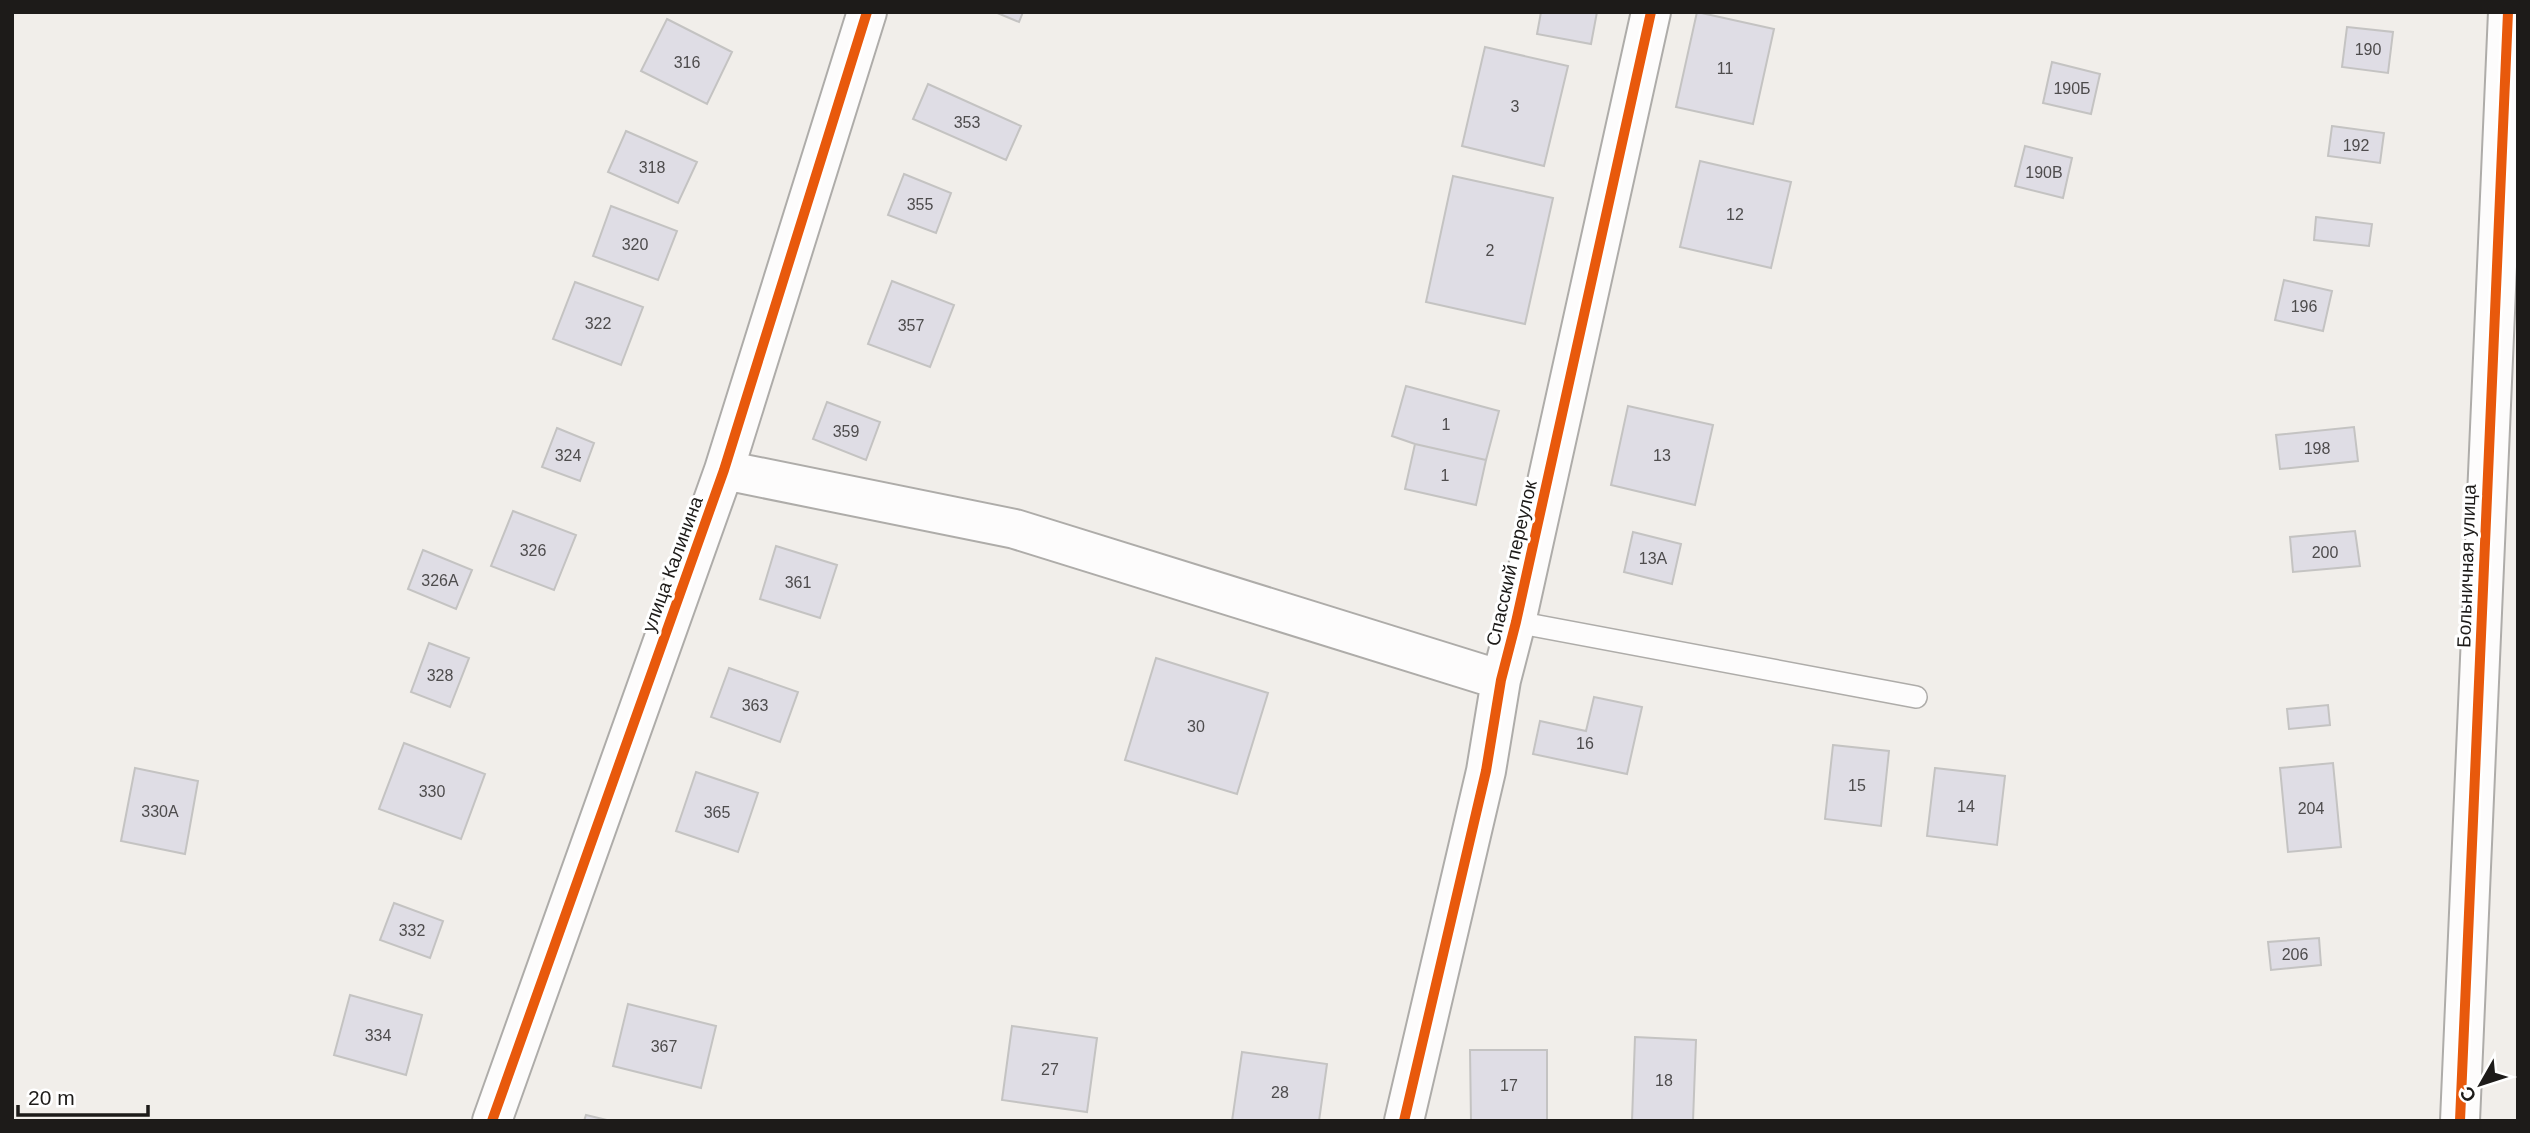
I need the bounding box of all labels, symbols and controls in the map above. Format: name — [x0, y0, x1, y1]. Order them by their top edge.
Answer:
house number: 190 — [2355, 41, 2381, 58]
house number: 316 — [674, 54, 700, 71]
house number: 11 — [1717, 60, 1733, 77]
house number: 190Б — [2053, 80, 2091, 97]
house number: 3 — [1511, 98, 1520, 115]
house number: 353 — [954, 114, 980, 131]
house number: 192 — [2343, 137, 2369, 154]
house number: 318 — [639, 159, 665, 176]
house number: 190В — [2025, 164, 2063, 181]
house number: 355 — [907, 196, 933, 213]
house number: 12 — [1726, 206, 1744, 223]
house number: 320 — [622, 236, 648, 253]
house number: 2 — [1486, 242, 1495, 259]
house number: 196 — [2291, 298, 2317, 315]
house number: 322 — [585, 315, 611, 332]
house number: 357 — [898, 317, 924, 334]
house number: 1 — [1442, 416, 1451, 433]
house number: 359 — [833, 423, 859, 440]
house number: 198 — [2304, 440, 2330, 457]
house number: 324 — [555, 447, 581, 464]
house number: 13 — [1653, 447, 1671, 464]
house number: 1 — [1441, 467, 1450, 484]
street label: Спасский переулок — [1482, 478, 1541, 648]
street label: Больничная улица — [2453, 484, 2480, 648]
street label: улица Калинина — [638, 493, 707, 635]
house number: 326 — [520, 542, 546, 559]
house number: 200 — [2312, 544, 2338, 561]
house number: 13А — [1639, 550, 1668, 567]
house number: 326А — [421, 572, 459, 589]
house number: 361 — [785, 574, 811, 591]
house number: 328 — [427, 667, 453, 684]
house number: 363 — [742, 697, 768, 714]
house number: 30 — [1187, 718, 1205, 735]
house number: 16 — [1576, 735, 1594, 752]
house number: 15 — [1848, 777, 1866, 794]
house number: 330 — [419, 783, 445, 800]
house number: 14 — [1957, 798, 1975, 815]
house number: 204 — [2298, 800, 2324, 817]
house number: 330А — [141, 803, 179, 820]
house number: 365 — [704, 804, 730, 821]
house number: 332 — [399, 922, 425, 939]
house number: 206 — [2282, 946, 2308, 963]
house number: 334 — [365, 1027, 391, 1044]
house number: 367 — [651, 1038, 677, 1055]
north arrow — [2446, 1049, 2516, 1119]
house number: 27 — [1041, 1061, 1059, 1078]
house number: 18 — [1655, 1072, 1673, 1089]
scale bar — [18, 1074, 147, 1118]
house number: 17 — [1500, 1077, 1518, 1094]
text: С — [2456, 1082, 2481, 1106]
house number: 28 — [1271, 1084, 1289, 1101]
text: 20 m — [28, 1086, 75, 1109]

